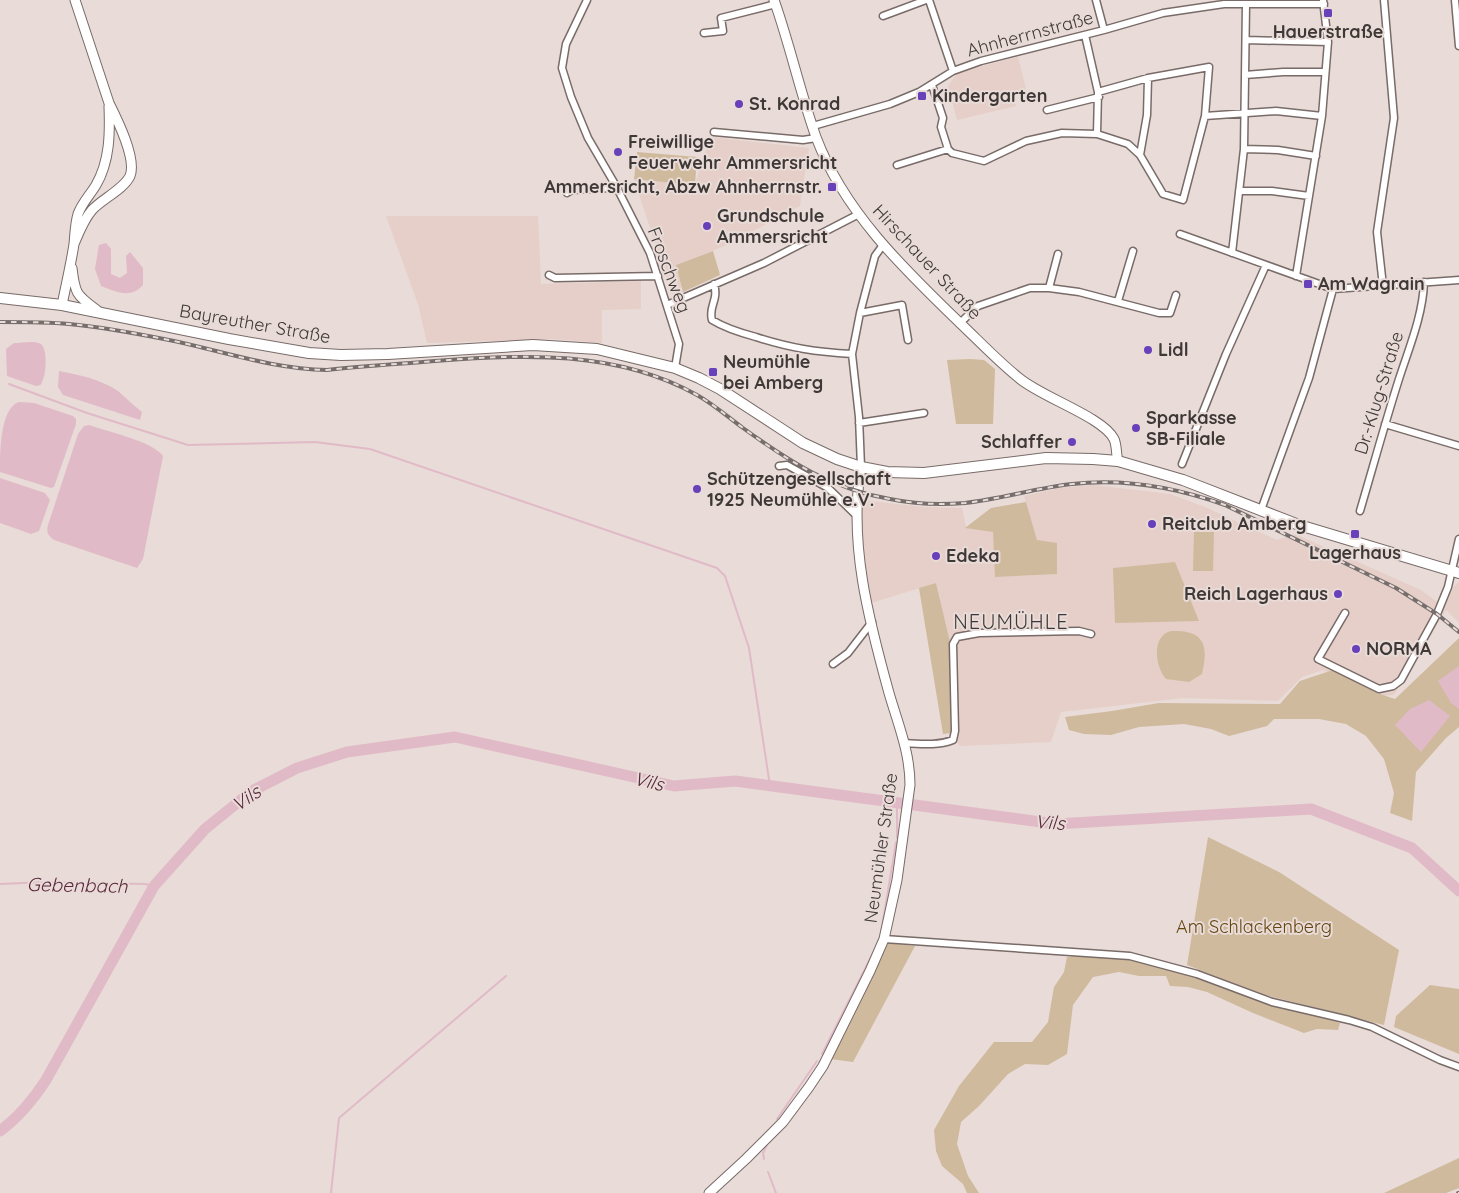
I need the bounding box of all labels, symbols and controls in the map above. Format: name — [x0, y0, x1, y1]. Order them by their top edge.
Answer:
street label: Ahnherrnstraße — [964, 6, 1096, 61]
marker: Hauerstraße — [1322, 7, 1334, 19]
place label: Hauerstraße — [1273, 20, 1383, 43]
place label: Kindergarten — [932, 84, 1047, 107]
marker: Kindergarten — [916, 90, 928, 102]
place label: St. Konrad — [749, 92, 840, 115]
marker: St. Konrad — [733, 98, 745, 110]
place label: Freiwillige Feuerwehr Ammersricht — [628, 130, 837, 174]
marker: Freiwillige Feuerwehr Ammersricht — [612, 146, 624, 158]
place label: Ammersricht, Abzw Ahnherrnstr. — [544, 175, 822, 198]
marker: Ammersricht, Abzw Ahnherrnstr. — [826, 181, 838, 193]
street label: Hirschauer Straße — [868, 199, 987, 324]
place label: Grundschule Ammersricht — [717, 204, 828, 248]
marker: Grundschule Ammersricht — [701, 220, 713, 232]
street label: Froschweg — [643, 224, 696, 316]
place label: Am Wagrain — [1318, 272, 1425, 295]
marker: Am Wagrain — [1302, 278, 1314, 290]
street label: Bayreuther Straße — [178, 299, 332, 348]
street label: Dr.-Klug-Straße — [1349, 328, 1408, 457]
place label: Lidl — [1158, 338, 1189, 361]
marker: Lidl — [1142, 344, 1154, 356]
place label: Neumühle bei Amberg — [723, 350, 823, 394]
marker: Neumühle bei Amberg — [707, 366, 719, 378]
place label: Sparkasse SB-Filiale — [1146, 406, 1237, 450]
marker: Sparkasse SB-Filiale — [1130, 422, 1142, 434]
place label: Schlaffer — [981, 430, 1062, 453]
marker: Schlaffer — [1066, 436, 1078, 448]
place label: Schützengesellschaft 1925 Neumühle e.V. — [707, 467, 891, 511]
marker: Schützengesellschaft 1925 Neumühle e.V. — [691, 483, 703, 495]
place label: Reitclub Amberg — [1162, 512, 1307, 535]
marker: Reitclub Amberg — [1146, 518, 1158, 530]
marker: Lagerhaus — [1349, 528, 1361, 540]
place label: Lagerhaus — [1309, 541, 1401, 564]
place label: Edeka — [946, 544, 1000, 567]
marker: Edeka — [930, 550, 942, 562]
place label: Reich Lagerhaus — [1184, 582, 1328, 605]
marker: Reich Lagerhaus — [1332, 588, 1344, 600]
district label: NEUMÜHLE — [953, 609, 1069, 634]
place label: NORMA — [1366, 637, 1432, 660]
marker: NORMA — [1350, 643, 1362, 655]
water label: Vils — [632, 766, 667, 796]
street label: Neumühler Straße — [859, 771, 902, 924]
water label: Vils — [227, 779, 266, 816]
water label: Vils — [1034, 809, 1067, 835]
water label: Gebenbach — [26, 872, 129, 898]
park label: Am Schlackenberg — [1176, 915, 1332, 938]

